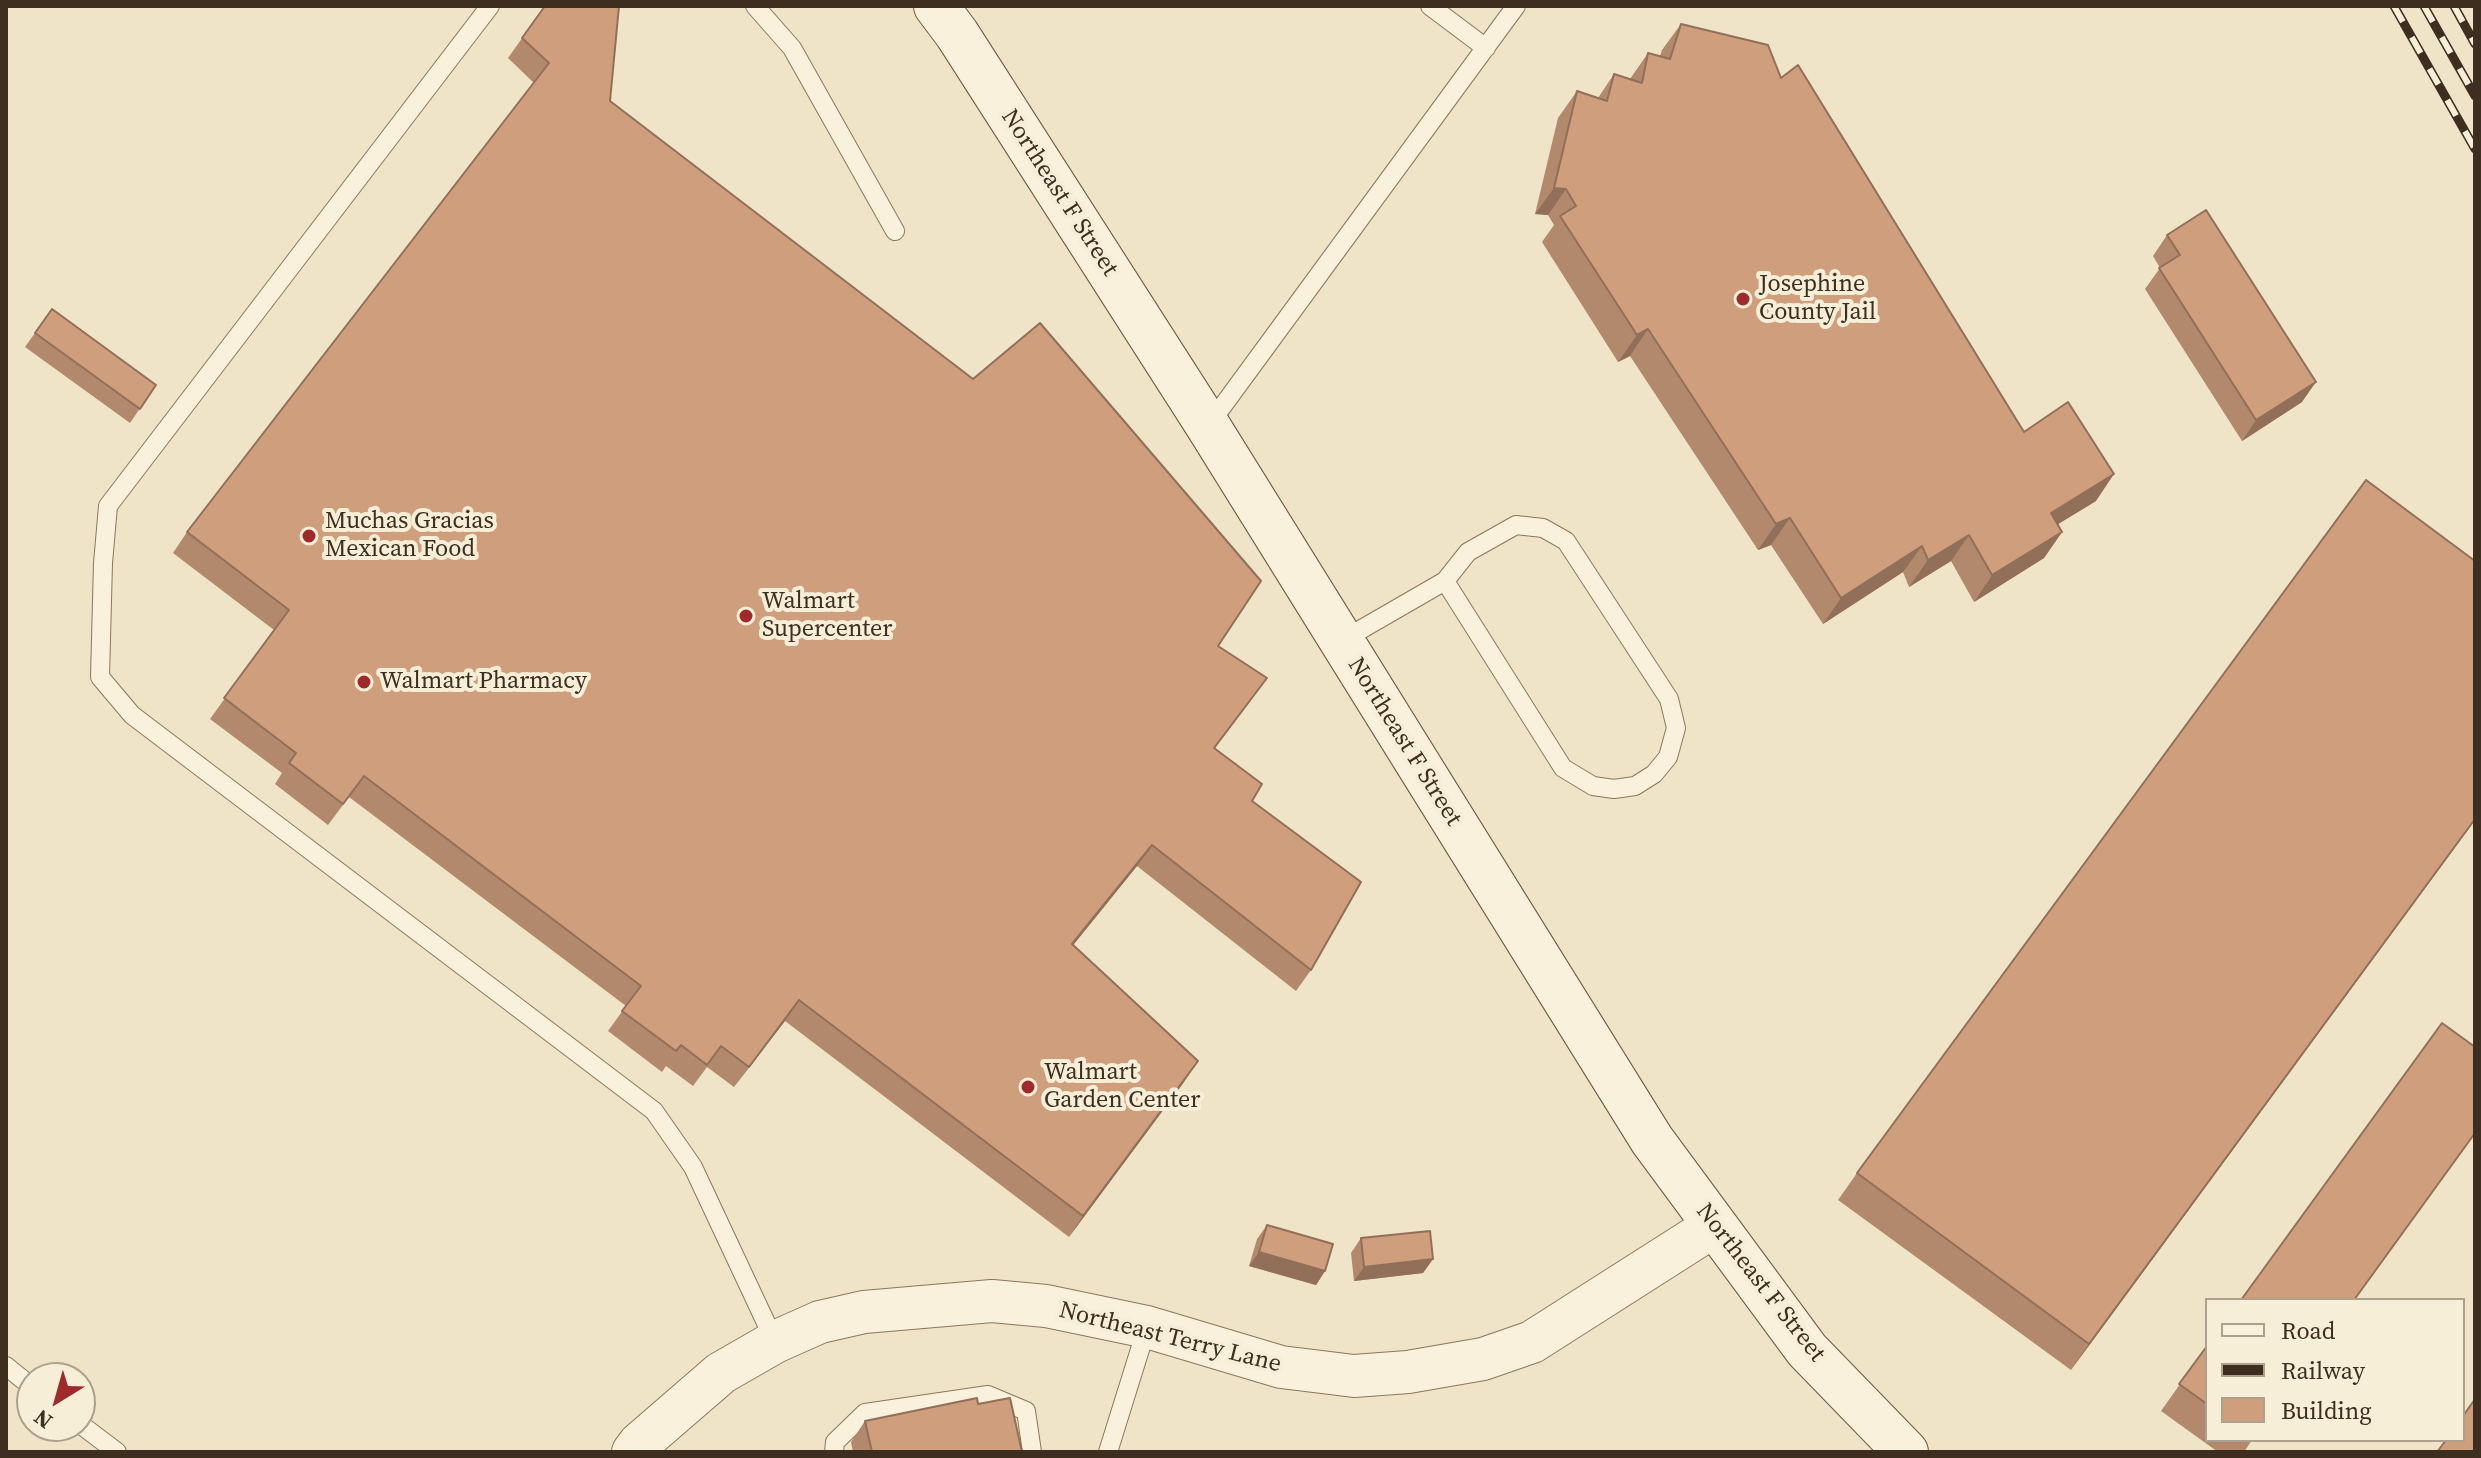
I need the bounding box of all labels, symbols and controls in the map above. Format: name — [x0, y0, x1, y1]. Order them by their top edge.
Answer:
street label: Northeast F Street — [994, 104, 1124, 282]
place label: Josephine County Jail — [1759, 271, 1876, 327]
marker: Josephine County Jail — [1734, 290, 1752, 308]
place label: Muchas Gracias Mexican Food — [325, 508, 494, 564]
marker: Muchas Gracias Mexican Food — [300, 527, 318, 545]
place label: Walmart Supercenter — [762, 588, 893, 644]
marker: Walmart Supercenter — [737, 607, 755, 625]
street label: Northeast F Street — [1341, 653, 1467, 831]
place label: Walmart Pharmacy — [380, 668, 587, 696]
marker: Walmart Pharmacy — [355, 673, 373, 691]
place label: Walmart Garden Center — [1044, 1059, 1200, 1115]
marker: Walmart Garden Center — [1019, 1078, 1037, 1096]
street label: Northeast F Street — [1689, 1198, 1831, 1368]
street label: Northeast Terry Lane — [1056, 1296, 1284, 1380]
legend — [2205, 1298, 2465, 1442]
text: Road — [2281, 1314, 2335, 1347]
text: Railway — [2281, 1354, 2365, 1387]
north arrow — [16, 1362, 96, 1442]
text: Building — [2281, 1394, 2372, 1427]
text: N — [27, 1403, 58, 1436]

